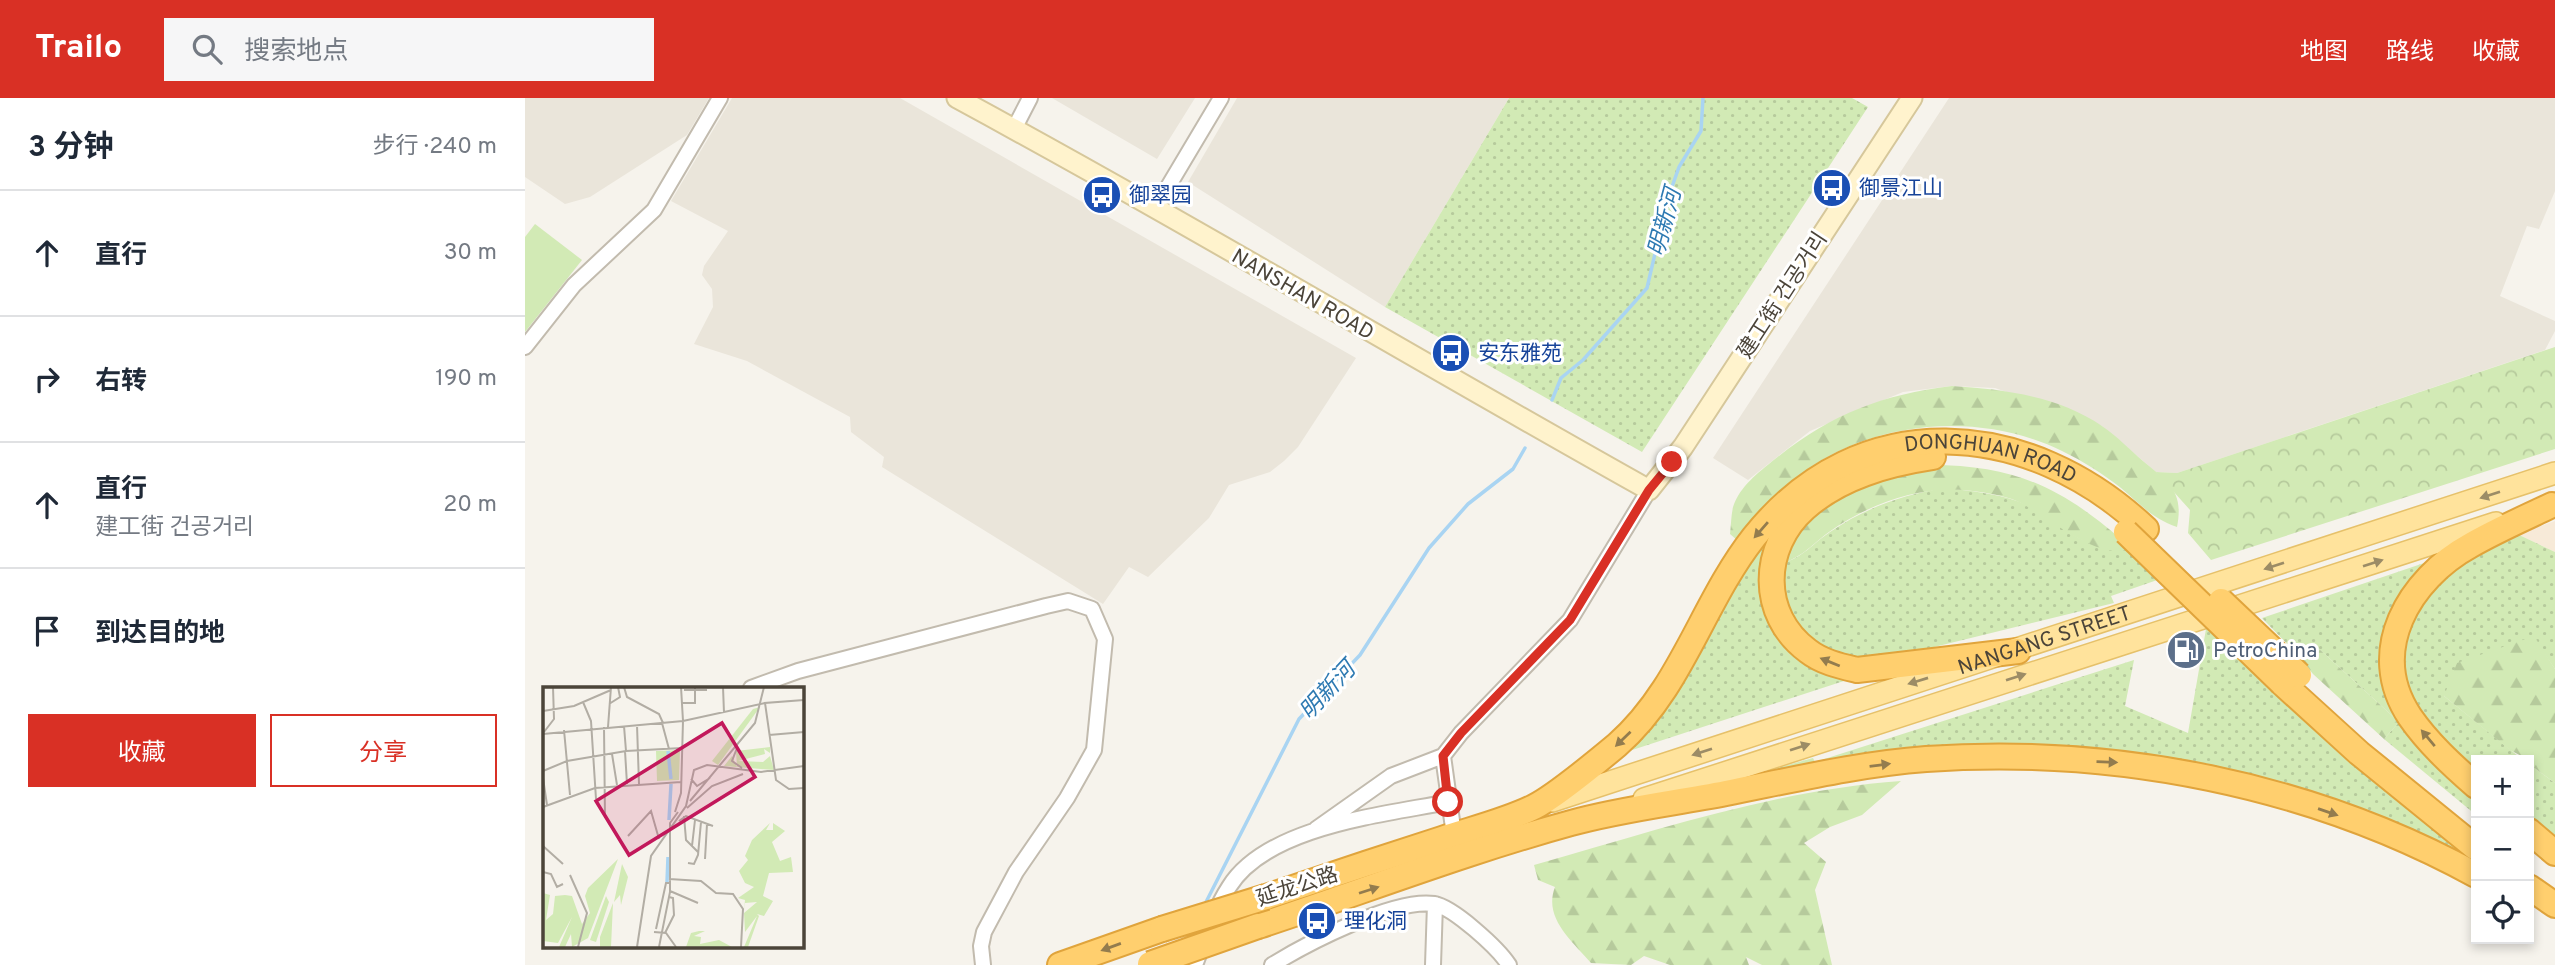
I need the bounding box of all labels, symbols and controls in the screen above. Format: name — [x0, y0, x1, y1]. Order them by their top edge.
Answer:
search box — [164, 18, 654, 81]
text: Trailo — [35, 28, 122, 70]
icon: search — [188, 30, 226, 68]
text: 搜索地点 — [244, 36, 348, 69]
text: 地图 — [2300, 38, 2348, 68]
text: 路线 — [2386, 38, 2434, 68]
text: 收藏 — [2472, 38, 2520, 68]
text: 3 分钟 — [28, 130, 114, 167]
text: 步行 · 240 m — [372, 133, 497, 162]
bus stop icon: 御景江山 — [1811, 167, 1853, 209]
bus stop icon: 御翠园 — [1081, 174, 1123, 216]
place label: 御景江山 — [1859, 176, 1943, 203]
water label: 明新河 — [1643, 182, 1690, 260]
place label: 御翠园 — [1129, 183, 1192, 210]
street label: 建工街 건공거리 — [1732, 228, 1834, 364]
icon: ahead — [28, 234, 66, 272]
text: 30 m — [444, 239, 497, 268]
text: 直行 — [95, 240, 147, 273]
street label: NANSHAN ROAD — [1226, 244, 1378, 347]
bus stop icon: 安东雅苑 — [1430, 332, 1472, 374]
place label: 安东雅苑 — [1478, 341, 1562, 368]
icon: right — [28, 360, 66, 398]
text: 190 m — [435, 365, 497, 394]
text: 右转 — [95, 366, 147, 399]
street label: DONGHUAN ROAD — [1903, 429, 2081, 490]
route end — [1656, 446, 1687, 477]
text: 直行 — [95, 474, 147, 507]
icon: ahead — [28, 486, 66, 524]
one-way arrow — [2480, 490, 2501, 501]
text: 20 m — [443, 491, 497, 520]
text: 建工街 건공거리 — [95, 514, 254, 543]
one-way arrow — [1754, 521, 1769, 538]
one-way arrow — [2362, 557, 2383, 567]
one-way arrow — [2264, 561, 2285, 572]
street label: NANGANG STREET — [1955, 600, 2135, 682]
icon: arrive — [28, 612, 66, 650]
text: 到达目的地 — [95, 618, 225, 651]
fuel station icon: PetroChina — [2165, 629, 2207, 671]
place label: PetroChina — [2213, 638, 2317, 665]
water label: 明新河 — [1295, 654, 1366, 727]
one-way arrow — [1819, 657, 1840, 668]
one-way arrow — [2006, 671, 2027, 681]
one-way arrow — [1907, 677, 1928, 687]
inset map — [543, 687, 803, 948]
button: 收藏 — [28, 714, 256, 787]
button: 分享 — [270, 714, 497, 787]
one-way arrow — [2420, 729, 2435, 747]
one-way arrow — [1614, 731, 1632, 747]
one-way arrow — [1789, 741, 1810, 752]
one-way arrow — [1691, 747, 1712, 758]
map controls — [2471, 755, 2534, 944]
button: + — [2471, 755, 2534, 818]
one-way arrow — [2096, 756, 2118, 767]
one-way arrow — [1869, 759, 1891, 770]
route start — [1432, 786, 1463, 817]
one-way arrow — [2318, 807, 2339, 818]
button: − — [2471, 818, 2534, 881]
street label: 延龙公路 — [1253, 862, 1342, 913]
button: locate — [2471, 881, 2534, 944]
one-way arrow — [1359, 884, 1380, 895]
bus stop icon: 理化洞 — [1296, 900, 1338, 942]
place label: 理化洞 — [1344, 909, 1407, 936]
one-way arrow — [1100, 942, 1121, 953]

